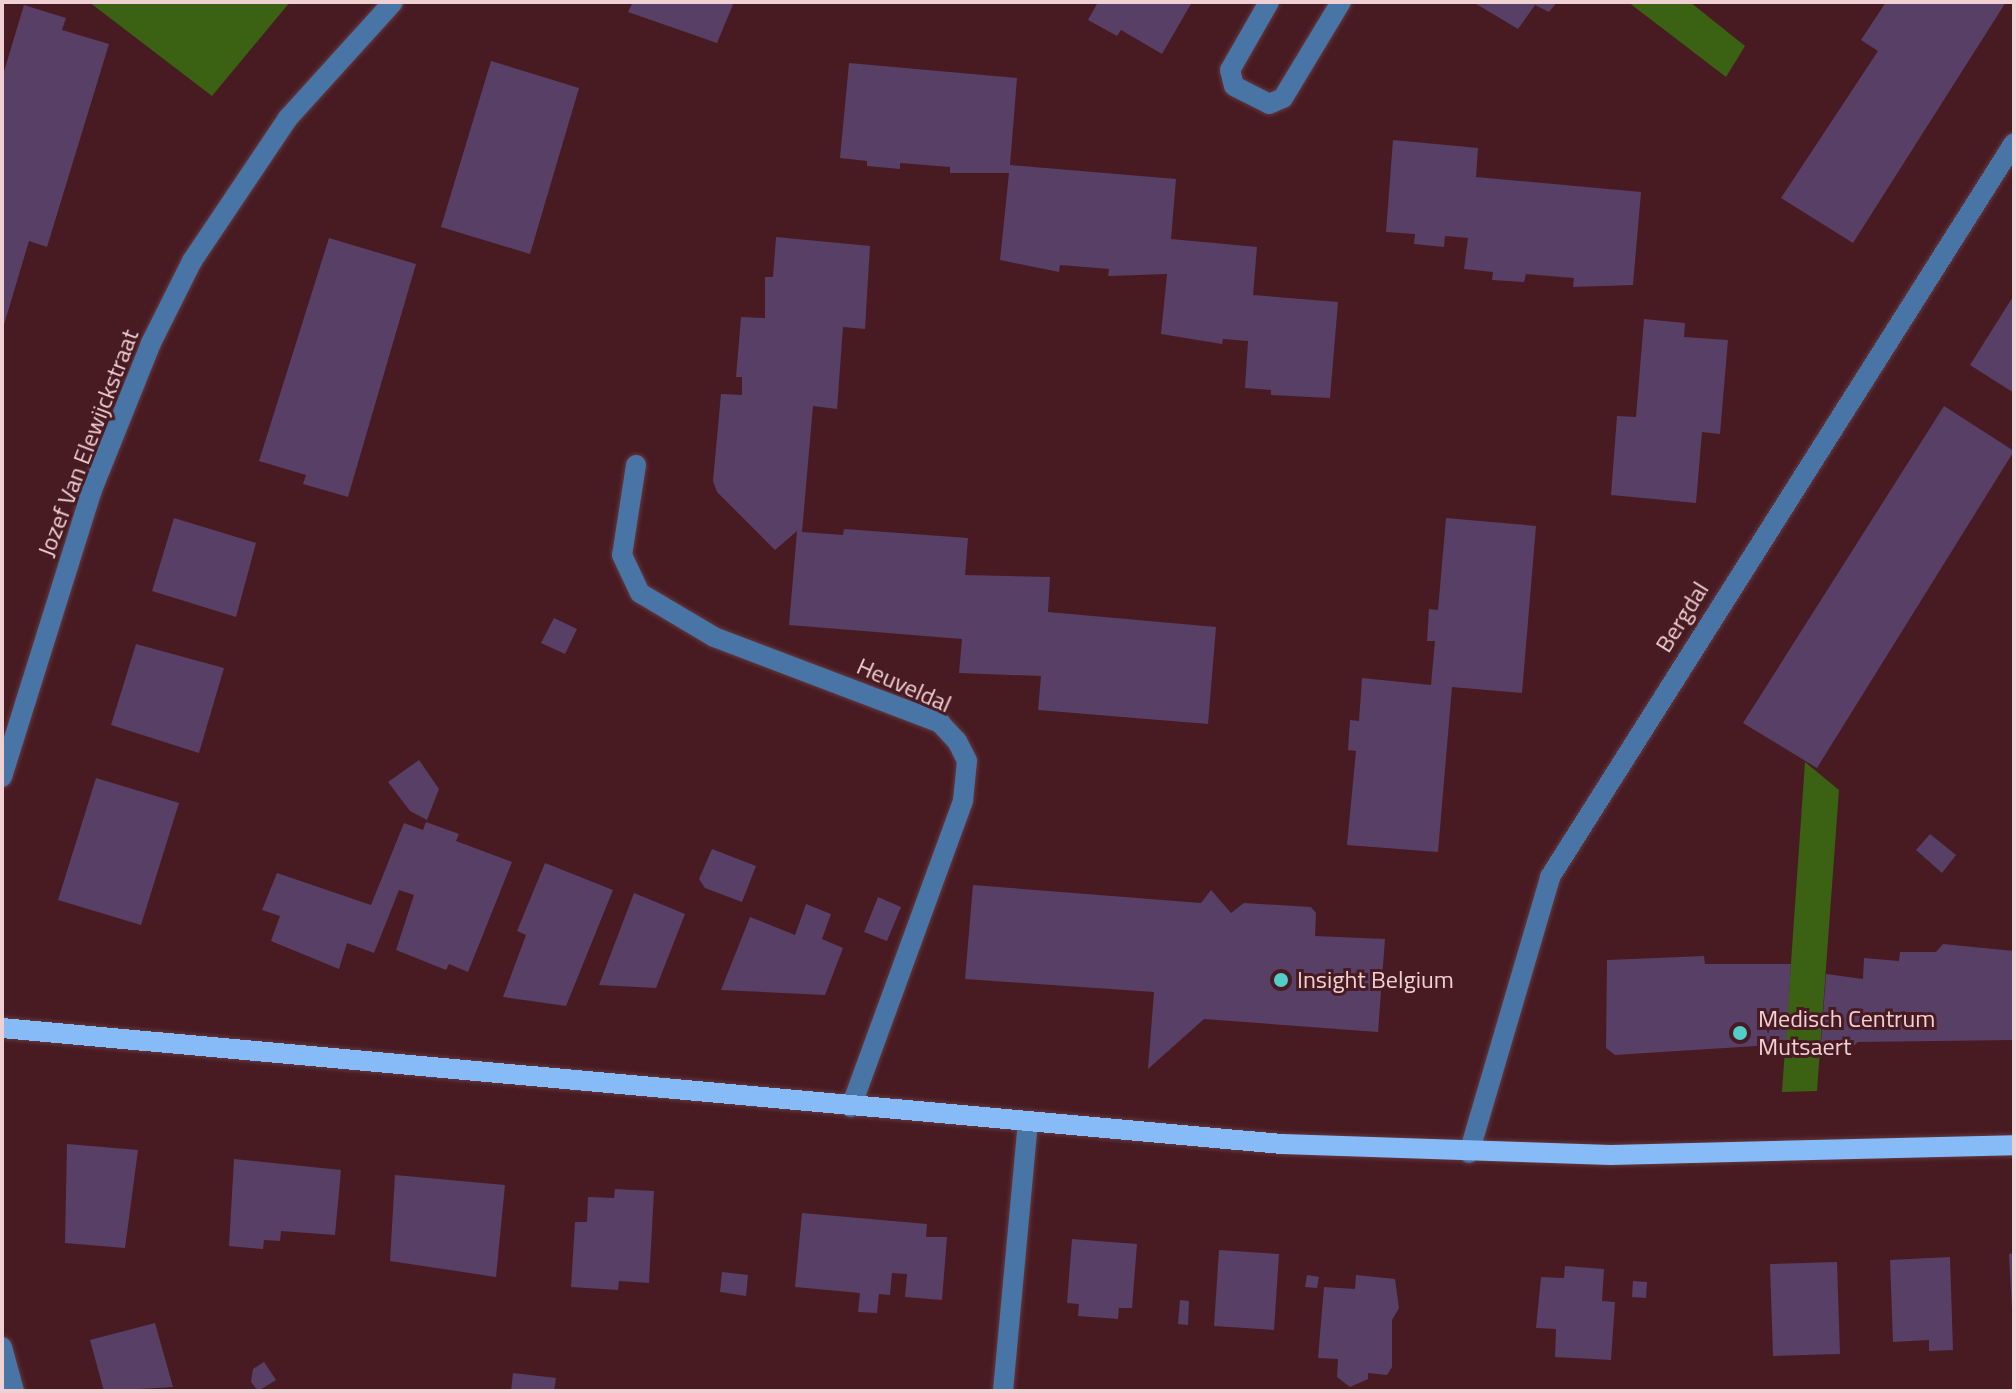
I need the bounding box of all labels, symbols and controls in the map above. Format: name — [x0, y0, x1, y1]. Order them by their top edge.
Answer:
street label: Jozef Van Elewijckstraat — [31, 325, 145, 561]
street label: Bergdal — [1649, 576, 1715, 658]
street label: Heuveldal — [852, 651, 956, 719]
place label: Insight Belgium — [1297, 966, 1454, 994]
marker: Insight Belgium — [1272, 971, 1290, 989]
place label: Medisch Centrum Mutsaert — [1758, 1005, 1935, 1061]
marker: Medisch Centrum Mutsaert — [1729, 1022, 1751, 1044]

